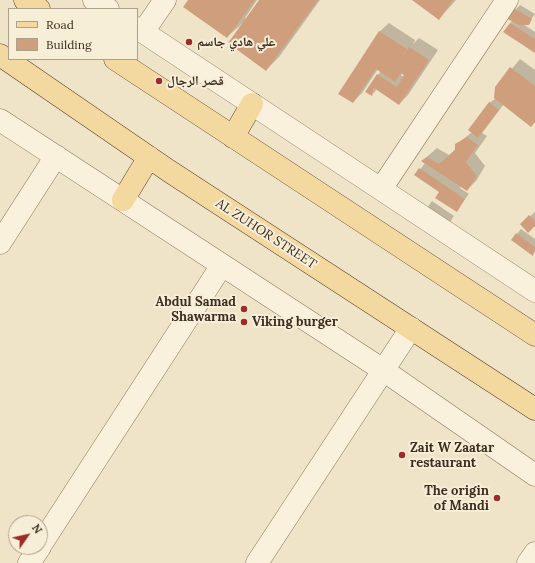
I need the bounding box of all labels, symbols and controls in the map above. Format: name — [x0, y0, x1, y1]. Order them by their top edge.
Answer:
legend — [8, 8, 138, 60]
text: Road — [46, 17, 74, 32]
place label: علي هادي جاسم — [197, 34, 276, 50]
text: Building — [46, 37, 92, 52]
marker: علي هادي جاسم — [184, 37, 194, 47]
place label: قصر الرجال — [167, 73, 224, 89]
marker: قصر الرجال — [154, 76, 164, 86]
street label: AL ZUHOR STREET — [213, 196, 319, 272]
place label: Abdul Samad Shawarma — [156, 294, 236, 325]
marker: Abdul Samad Shawarma — [239, 304, 249, 314]
place label: Viking burger — [252, 314, 338, 330]
marker: Viking burger — [239, 317, 249, 327]
place label: Zait W Zaatar restaurant — [410, 440, 494, 471]
marker: Zait W Zaatar restaurant — [397, 450, 407, 460]
place label: The origin of Mandi — [424, 483, 489, 514]
marker: The origin of Mandi — [492, 493, 502, 503]
north arrow — [8, 515, 48, 555]
text: N — [29, 521, 45, 536]

